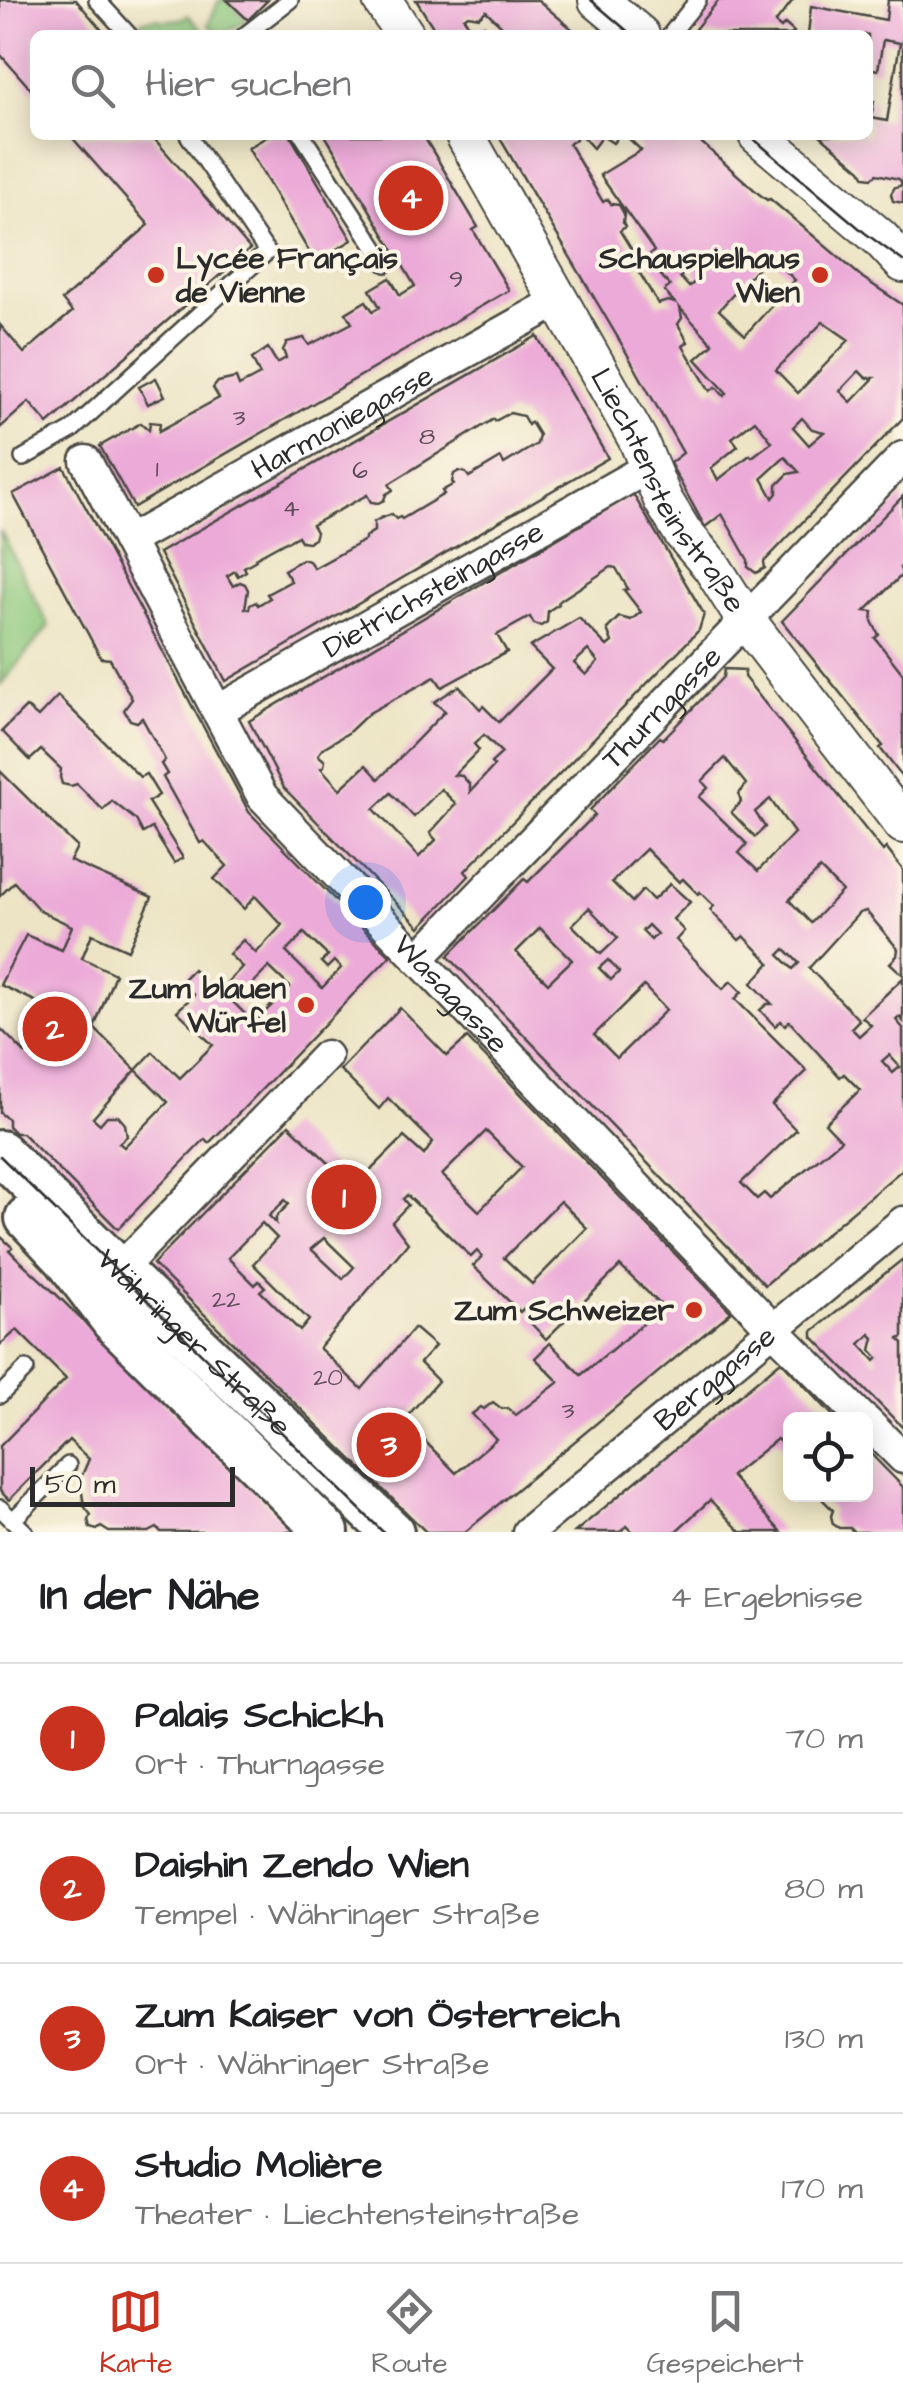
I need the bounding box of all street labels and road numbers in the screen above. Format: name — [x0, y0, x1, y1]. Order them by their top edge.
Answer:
street label: Harmoniegasse — [244, 355, 441, 490]
street label: Liechtensteinstraße — [579, 361, 756, 621]
street label: Dietrichsteingasse — [315, 511, 551, 669]
street label: Thurngasse — [592, 637, 732, 779]
street label: Wasagasse — [383, 925, 518, 1063]
street label: Währinger Straße — [87, 1239, 300, 1447]
street label: Berggasse — [645, 1316, 785, 1441]

